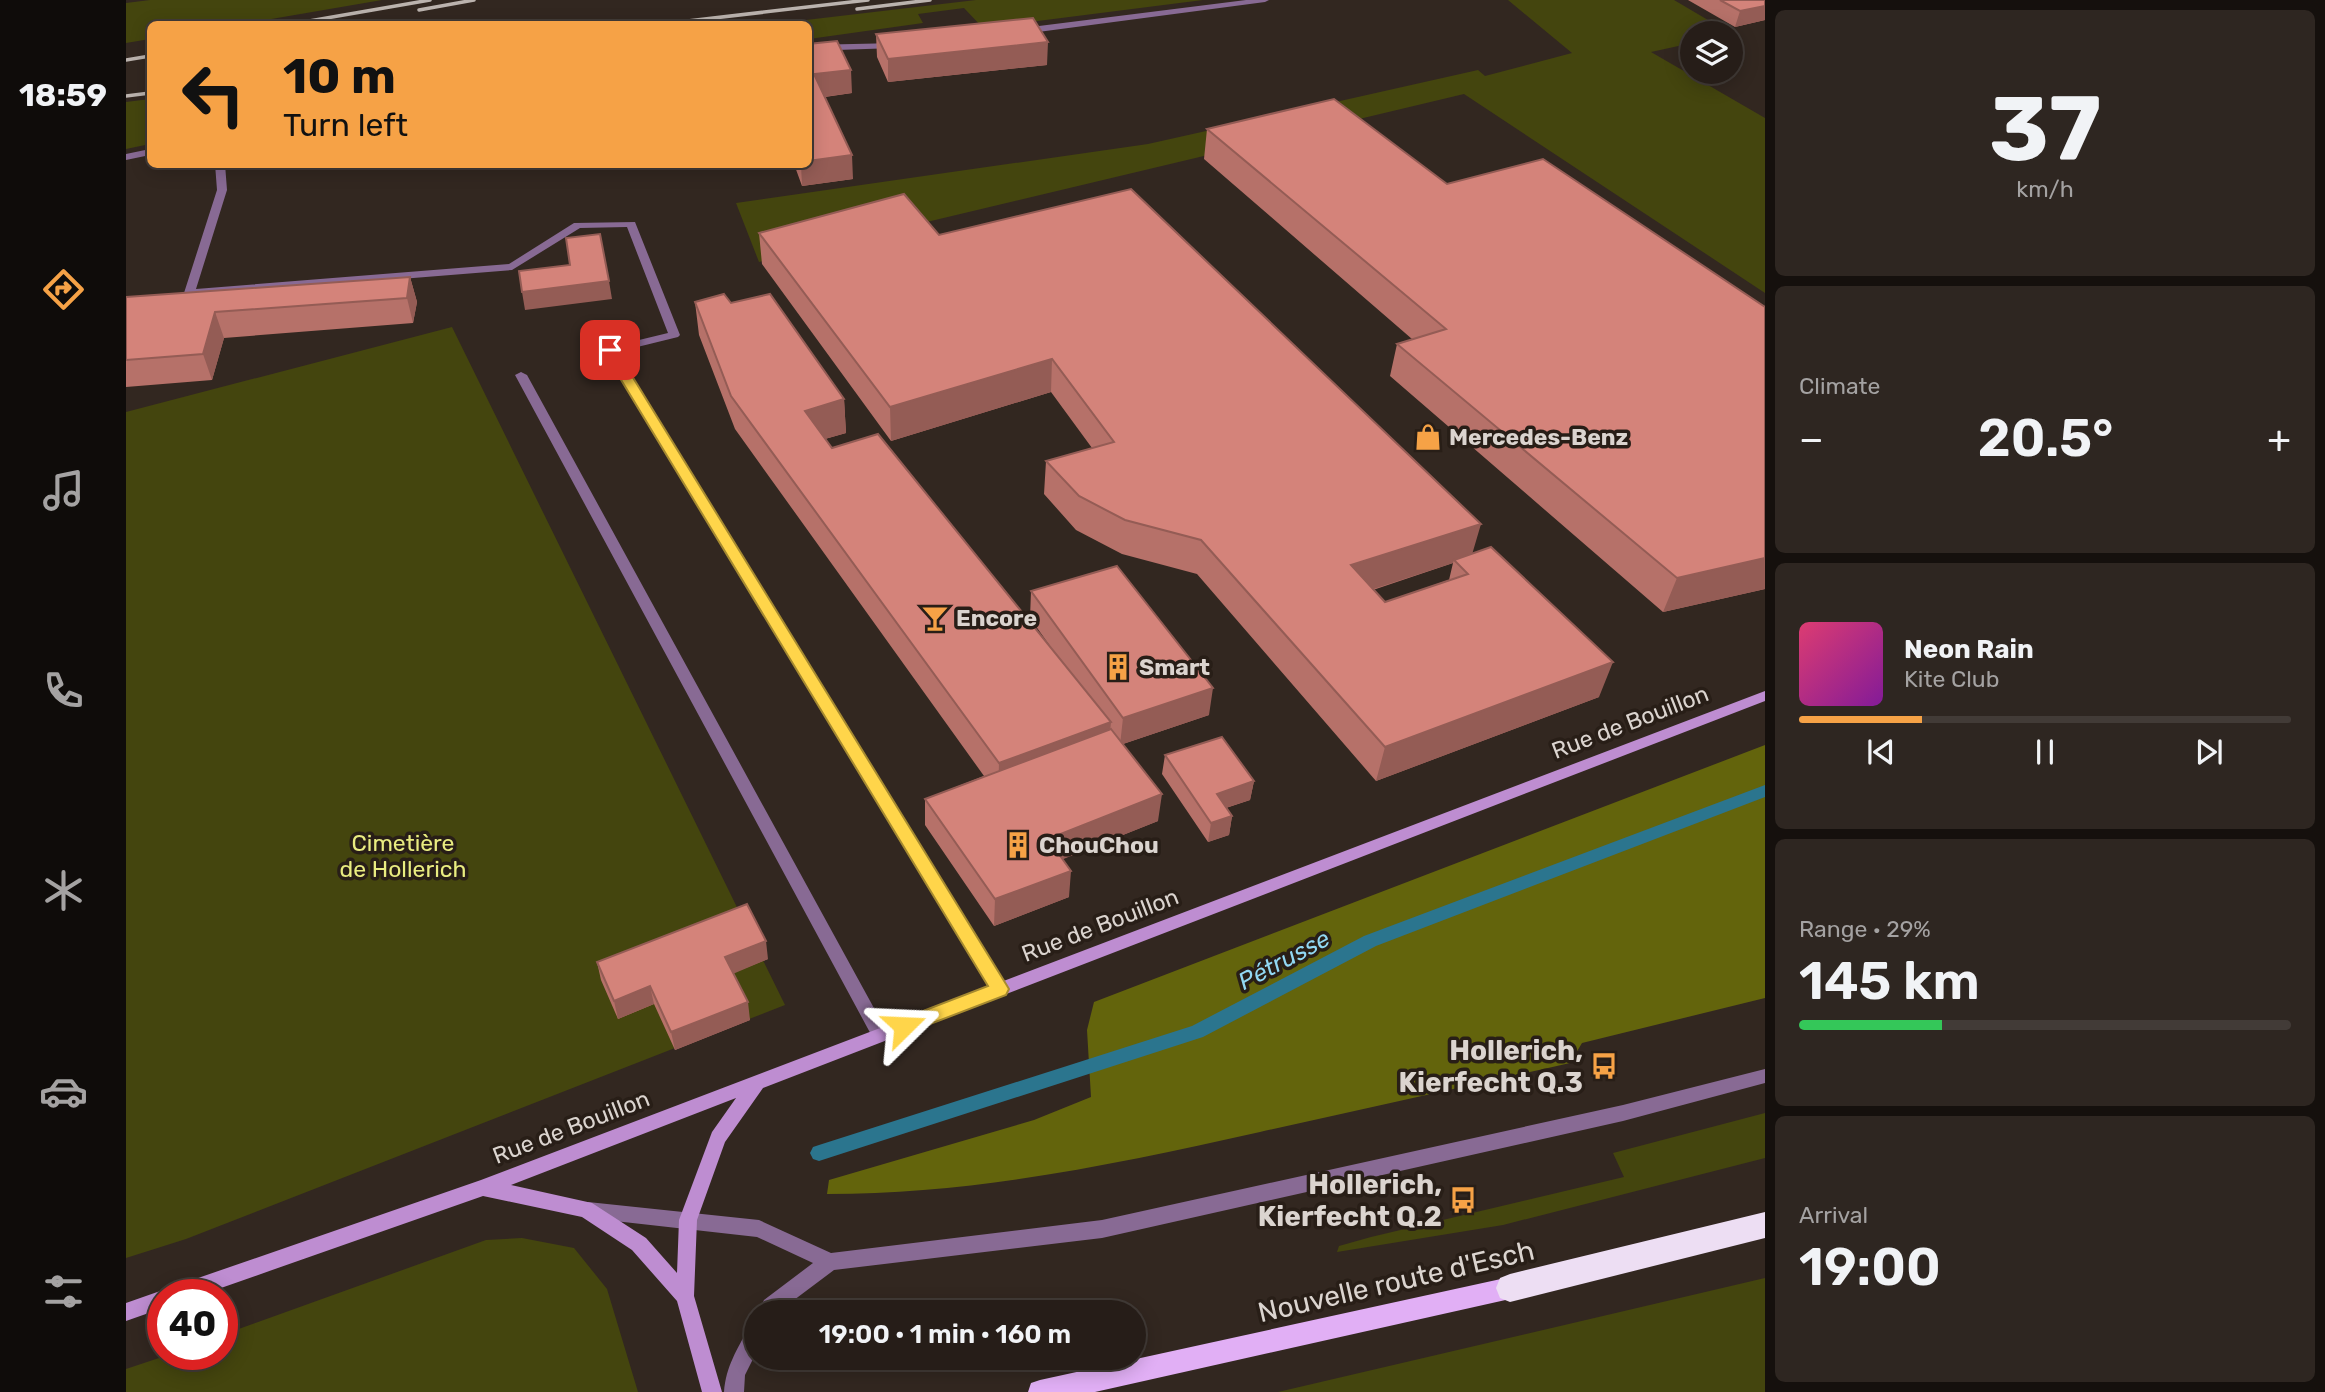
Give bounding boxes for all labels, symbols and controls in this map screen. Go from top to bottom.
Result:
map controls [1680,21,1743,84]
button: layers [1680,21,1743,84]
text: 10 m [283,47,396,105]
icon: left [168,49,259,140]
text: 37 [1989,75,2101,183]
text: 18:59 [19,76,107,114]
text: Turn left [283,106,408,144]
text: km/h [2016,175,2074,203]
icon: directions [39,265,88,314]
pin [580,320,640,380]
icon: arrive [591,331,629,369]
text: Climate [1799,372,1880,400]
text: 20.5° [1978,407,2113,469]
text: − [1799,416,1824,462]
text: + [2267,416,2291,462]
shop icon: Mercedes-Benz [1413,422,1443,452]
place label: Mercedes-Benz [1449,423,1628,451]
icon: music [39,466,88,515]
bar icon: Encore [920,603,950,633]
place label: Encore [956,604,1037,632]
text: Neon Rain [1904,634,2034,665]
building icon: Smart [1103,652,1133,682]
place label: Smart [1139,653,1210,681]
text: Kite Club [1904,665,1999,693]
icon: phone [39,666,88,715]
street label: Rue de Bouillon [1548,679,1712,765]
icon: previous [1862,733,1900,771]
icon: pause [2026,733,2064,771]
icon: next [2190,733,2228,771]
park label: Cimetière de Hollerich [340,829,466,883]
building icon: ChouChou [1003,830,1033,860]
place label: ChouChou [1039,831,1159,859]
icon: climate [39,866,88,915]
street label: Rue de Bouillon [1018,882,1182,968]
text: Range · 29% [1799,915,1931,943]
water label: Pétrusse [1234,924,1334,996]
text: 145 km [1799,950,1980,1012]
position arrow [867,989,941,1063]
place label: Hollerich, Kierfecht Q.3 [1398,1034,1583,1099]
bus stop icon: Hollerich, Kierfecht Q.3 [1589,1051,1619,1081]
icon: car [39,1067,88,1116]
street label: Rue de Bouillon [489,1084,653,1170]
place label: Hollerich, Kierfecht Q.2 [1258,1168,1442,1233]
bus stop icon: Hollerich, Kierfecht Q.2 [1448,1185,1478,1215]
text: Arrival [1799,1201,1868,1229]
street label: Nouvelle route d'Esch [1255,1234,1537,1329]
text: 19:00 [1799,1236,1941,1298]
icon: filters [39,1267,88,1316]
speed limit sign: 40 [147,1279,238,1370]
text: 19:00 · 1 min · 160 m [819,1319,1071,1350]

